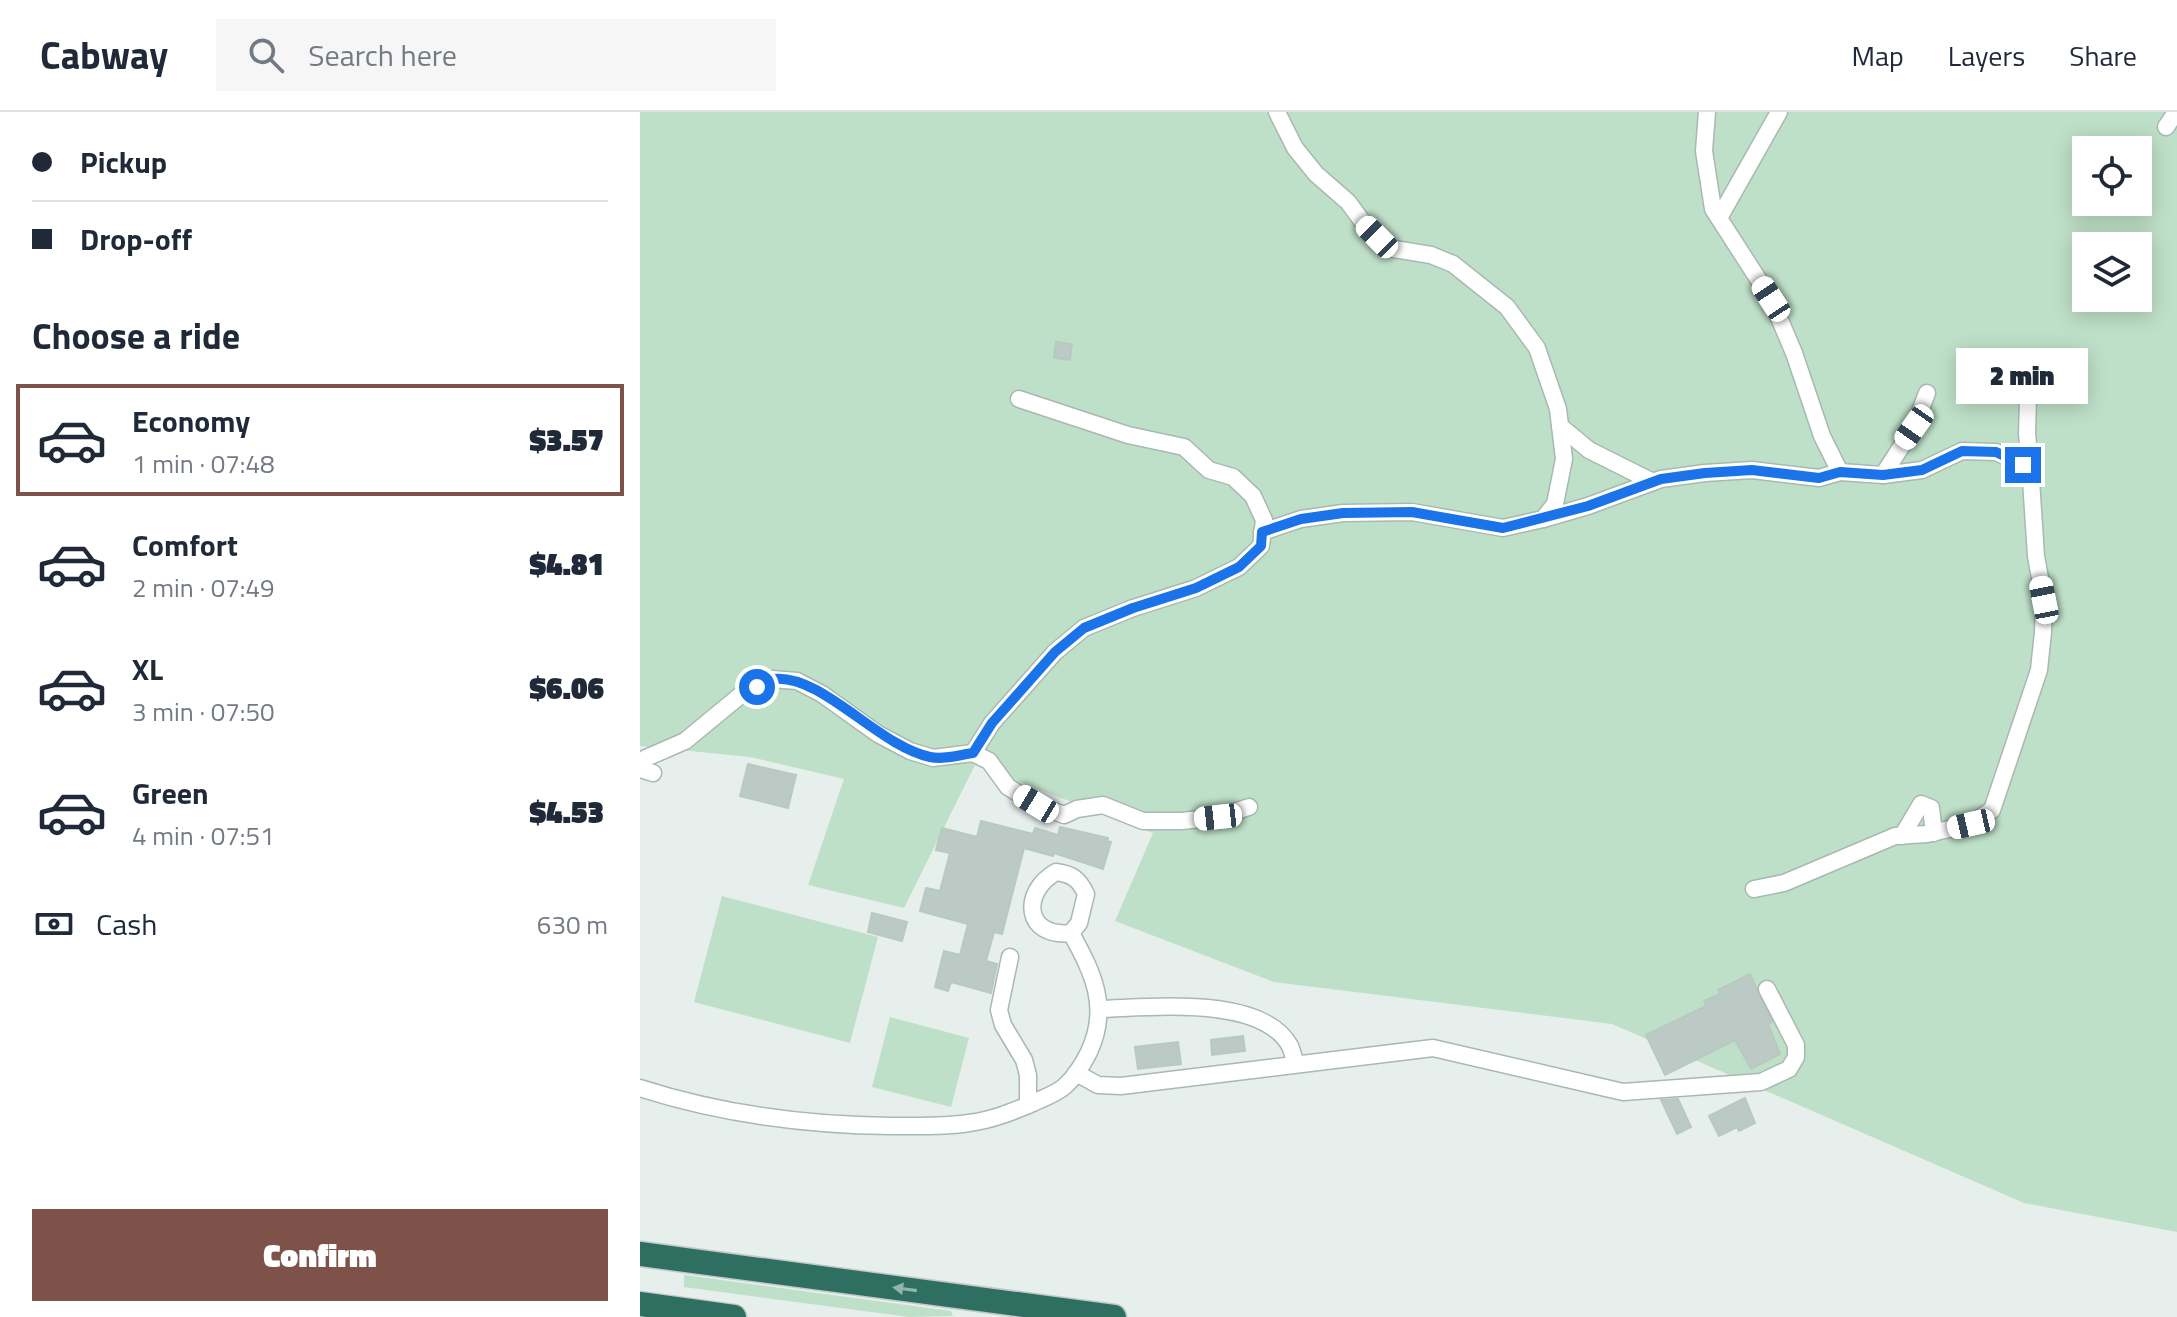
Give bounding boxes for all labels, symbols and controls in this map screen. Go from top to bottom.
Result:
search box [216,19,776,91]
text: Cabway [40,26,168,84]
text: Search here [308,32,457,78]
icon: search [244,33,288,77]
text: Map [1851,34,1904,77]
text: Layers [1948,34,2025,77]
text: Share [2069,34,2137,77]
map controls [2072,136,2152,312]
button: locate [2072,136,2152,216]
text: Pickup [80,139,167,185]
car [1352,212,1402,262]
text: Drop-off [80,216,192,262]
button: layers [2072,232,2152,312]
car [1748,272,1794,326]
text: Choose a ride [32,308,240,363]
callout: 2 min [1957,349,2089,405]
text: 2 min [1990,356,2054,395]
text: Economy [132,398,250,444]
car [1890,400,1938,454]
icon: car [36,404,108,476]
text: $3.57 [530,417,604,463]
text: 1 min · 07:48 [132,444,275,483]
route end [2005,447,2041,483]
text: Comfort [132,522,238,568]
icon: car [36,528,108,600]
text: $4.81 [530,541,604,587]
text: 2 min · 07:49 [132,568,275,607]
car [2028,574,2060,626]
text: XL [132,646,163,692]
icon: car [36,652,108,724]
text: $6.06 [530,665,604,711]
route start [739,669,775,705]
text: 3 min · 07:50 [132,692,275,731]
text: Green [132,770,209,816]
icon: car [36,776,108,848]
car [1009,781,1063,827]
text: $4.53 [530,789,604,835]
car [1193,803,1243,831]
car [1945,807,1997,841]
text: 4 min · 07:51 [132,816,275,855]
text: Cash [96,901,157,947]
icon: cash [32,902,76,946]
text: 630 m [537,905,608,944]
button: Confirm [32,1209,608,1301]
one-way arrow [892,1282,917,1295]

